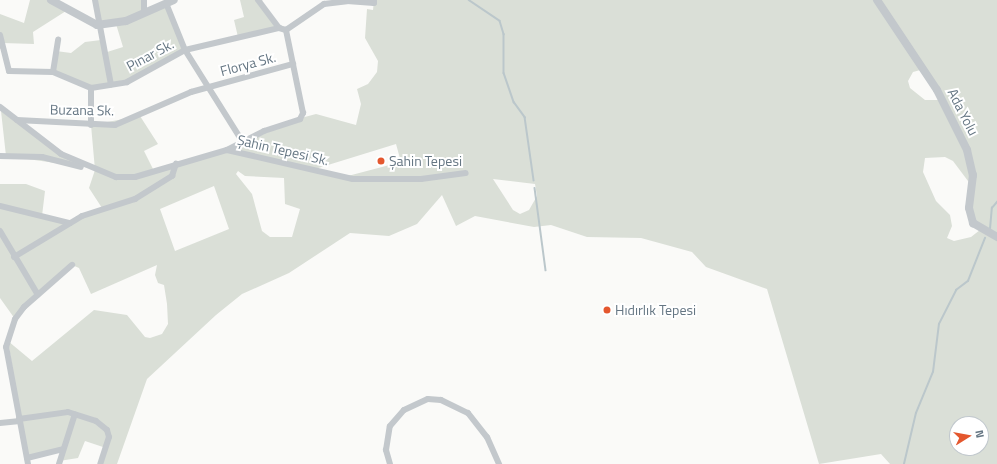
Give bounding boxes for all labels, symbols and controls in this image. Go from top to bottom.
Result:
street label: Pınar Sk. [123,36,177,74]
street label: Florya Sk. [218,49,278,79]
street label: Ada Yolu [944,86,982,138]
street label: Buzana Sk. [50,101,114,119]
street label: Şahin Tepesi Sk. [236,131,330,169]
place label: Şahin Tepesi [389,153,462,169]
marker: Şahin Tepesi [376,156,386,166]
place label: Hıdırlık Tepesi [615,302,696,318]
marker: Hıdırlık Tepesi [602,305,612,315]
north arrow [949,416,989,456]
text: N [971,429,988,439]

